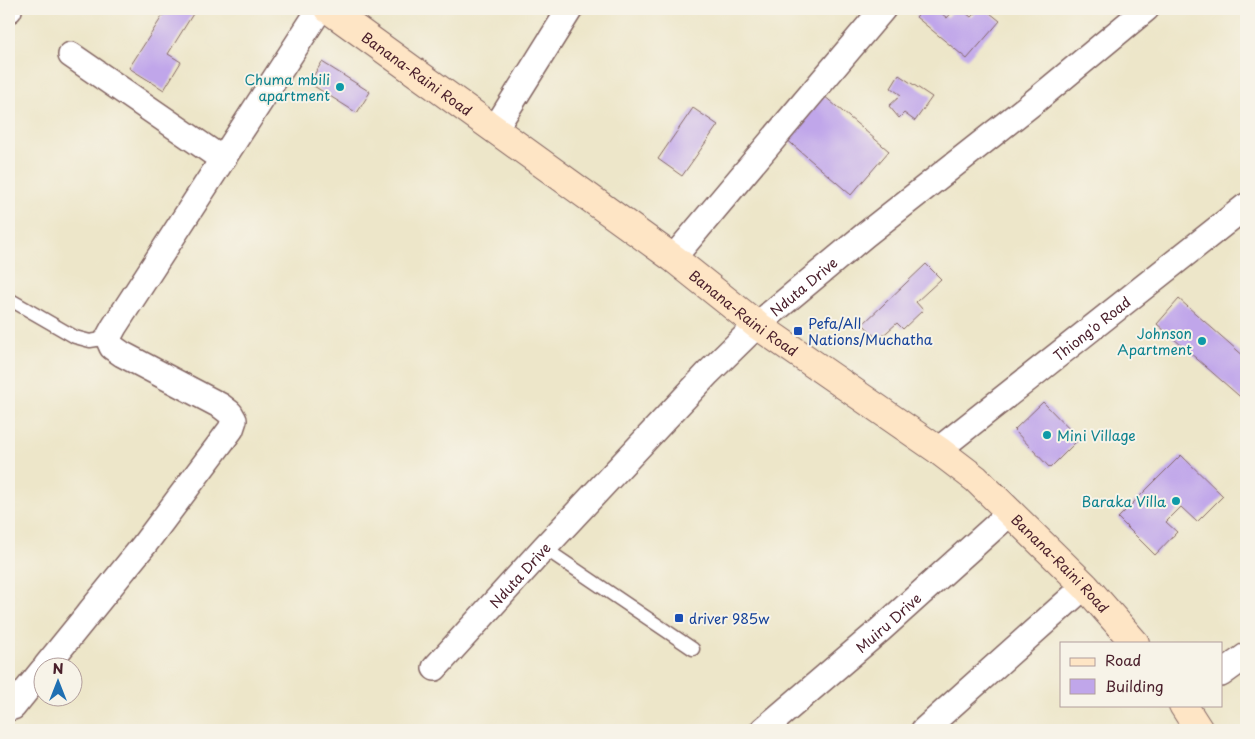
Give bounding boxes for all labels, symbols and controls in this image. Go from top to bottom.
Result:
street label: Banana-Raini Road [358,26,477,120]
place label: Chuma mbili apartment [245,69,330,106]
marker: Chuma mbili apartment [334,81,346,93]
street label: Nduta Drive [765,252,842,321]
street label: Banana-Raini Road [685,265,802,361]
street label: Thiong'o Road [1049,291,1135,366]
place label: Pefa/All Nations/Muchatha [808,313,933,350]
place label: Johnson Apartment [1117,323,1192,360]
marker: Pefa/All Nations/Muchatha [792,325,804,337]
marker: Johnson Apartment [1196,335,1208,347]
place label: Mini Village [1057,425,1136,446]
marker: Mini Village [1041,429,1053,441]
place label: Baraka Villa [1082,491,1167,512]
marker: Baraka Villa [1170,495,1182,507]
street label: Banana-Raini Road [1007,509,1114,617]
street label: Nduta Drive [484,537,555,612]
street label: Muiru Drive [851,588,926,657]
place label: driver 985w [689,608,770,629]
marker: driver 985w [673,612,685,624]
legend [1060,642,1222,706]
text: Road [1105,648,1141,671]
north arrow [32,656,82,706]
text: N [52,658,64,679]
text: Building [1105,674,1164,697]

